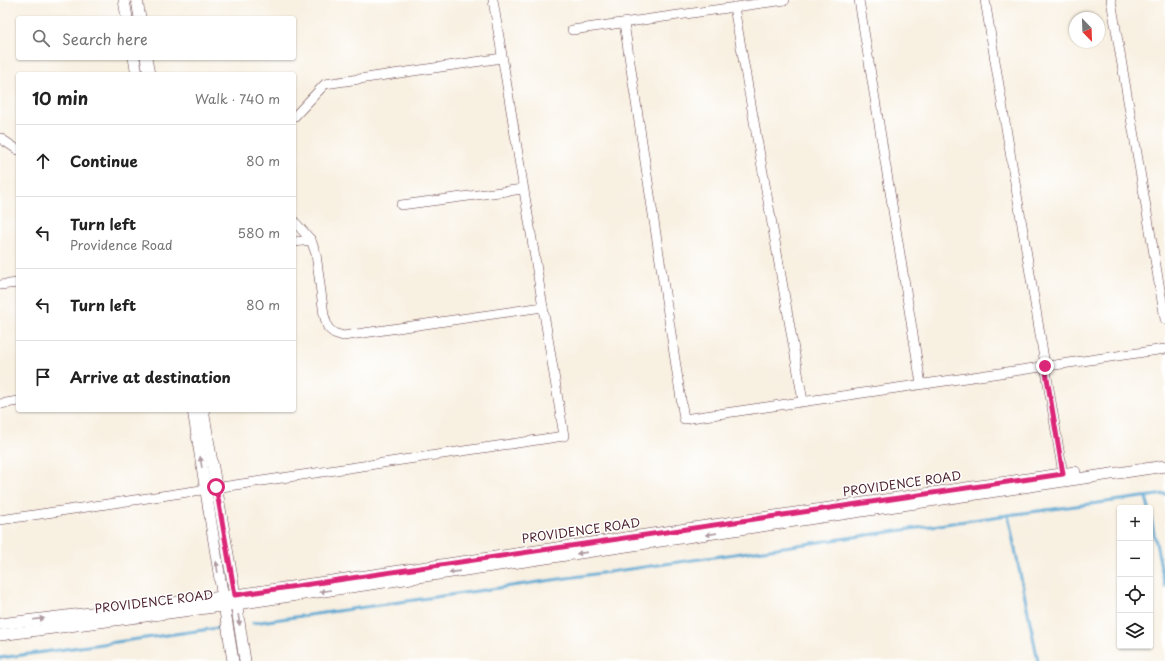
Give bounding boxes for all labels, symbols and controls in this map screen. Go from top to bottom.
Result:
north arrow [1069,12,1105,48]
search box [16,16,296,60]
icon: search [30,27,52,49]
text: Search here [62,27,148,50]
text: 10 min [32,85,88,111]
text: Walk · 740 m [195,89,280,108]
text: Continue [70,149,138,172]
icon: ahead [32,150,54,172]
text: 80 m [246,151,280,170]
text: Turn left [70,212,136,235]
icon: left [32,222,54,244]
text: 580 m [238,223,280,242]
text: Providence Road [70,235,173,254]
text: Turn left [70,293,136,316]
icon: left [32,294,54,316]
text: 80 m [246,295,280,314]
route end [1036,357,1054,375]
text: Arrive at destination [70,365,231,388]
icon: arrive [32,366,54,388]
one-way arrow [198,456,204,468]
street label: PROVIDENCE ROAD [841,466,962,500]
route start [207,478,225,496]
map controls [1117,505,1153,649]
button: + [1117,505,1153,541]
street label: PROVIDENCE ROAD [520,513,641,547]
one-way arrow [705,531,717,537]
button: − [1117,541,1153,577]
one-way arrow [576,550,588,556]
one-way arrow [214,561,220,573]
one-way arrow [448,569,460,575]
button: locate [1117,577,1153,613]
street label: PROVIDENCE ROAD [94,585,214,617]
one-way arrow [319,588,331,594]
button: layers [1117,613,1153,649]
one-way arrow [236,614,242,626]
one-way arrow [33,616,45,622]

